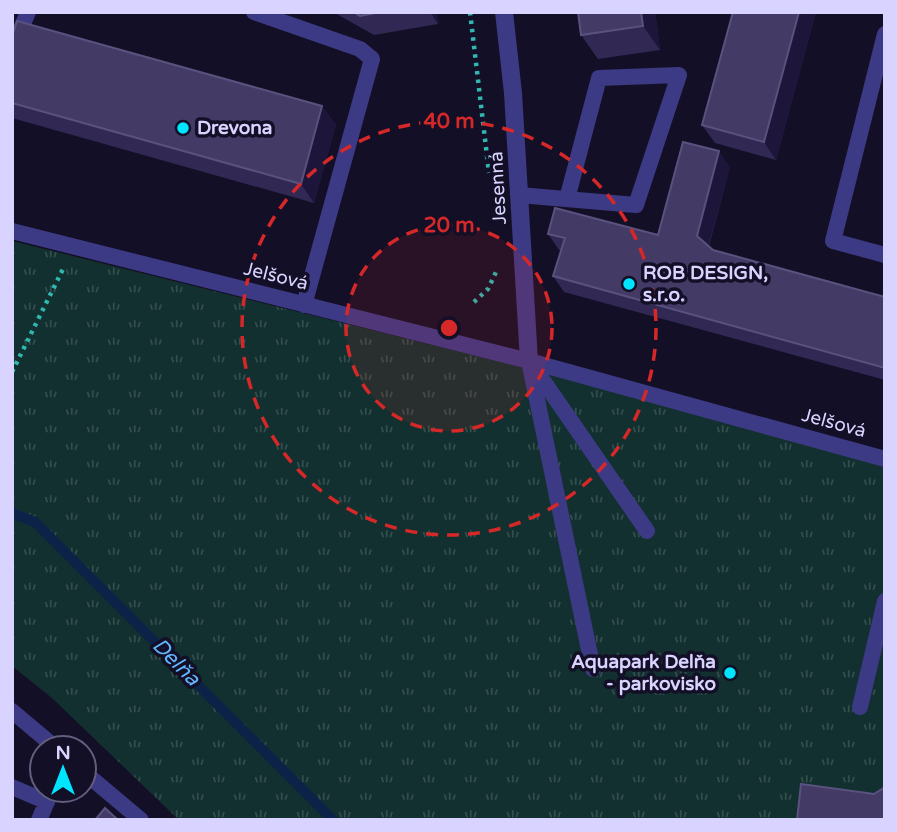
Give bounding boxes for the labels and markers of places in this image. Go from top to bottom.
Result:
place label: Drevona [197,117,273,139]
marker: Drevona [175,120,191,136]
place label: ROB DESIGN, s.r.o. [643,262,768,306]
marker: ROB DESIGN, s.r.o. [621,276,637,292]
centre of rings [437,316,461,340]
place label: Aquapark Delňa - parkovisko [571,651,716,696]
marker: Aquapark Delňa - parkovisko [722,665,738,681]

